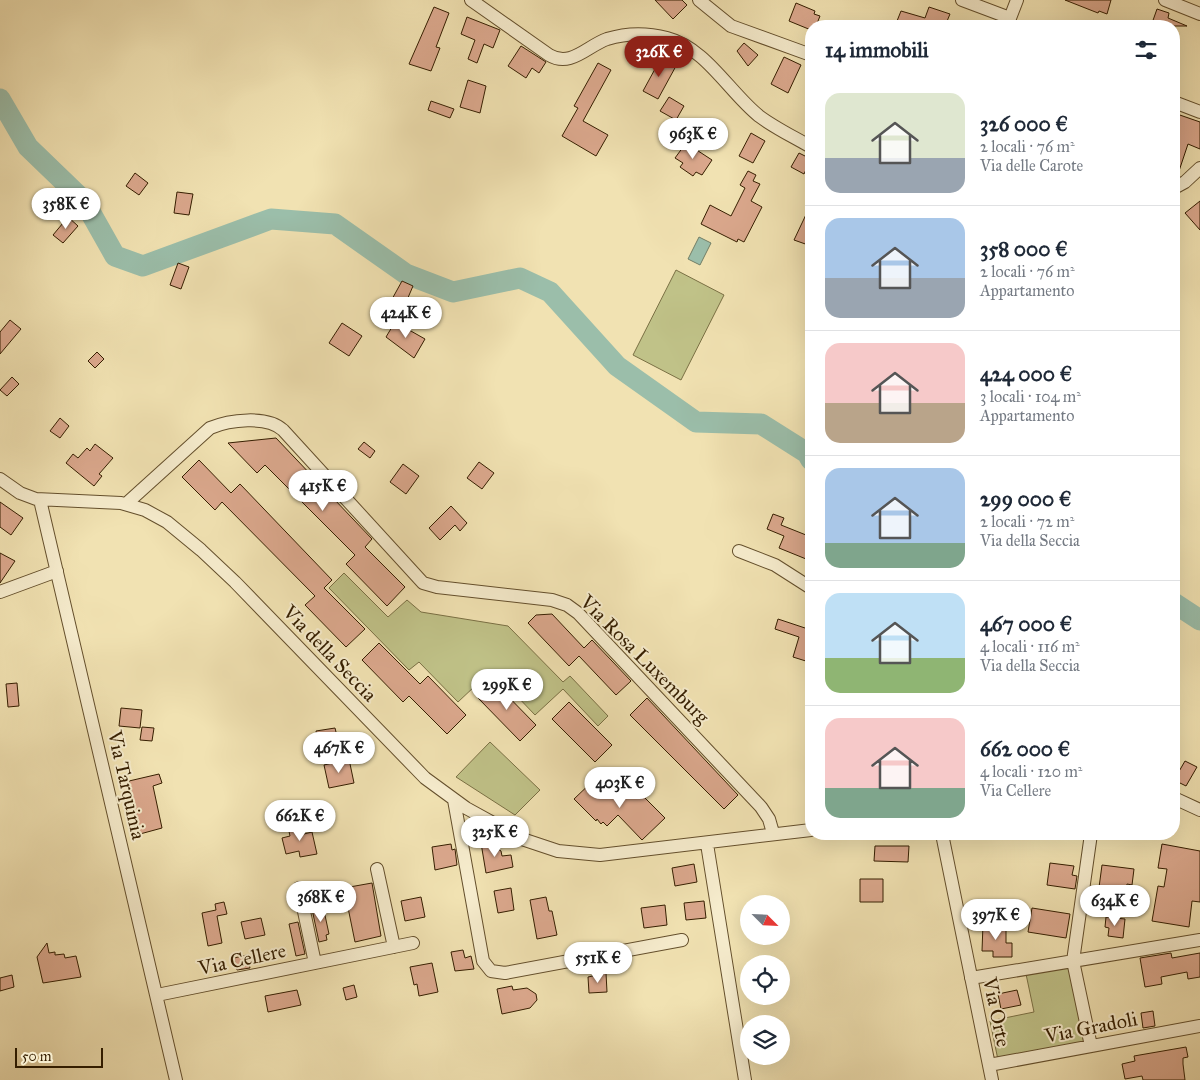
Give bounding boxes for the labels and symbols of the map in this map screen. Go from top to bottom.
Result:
pin: 326K € [618,36,700,78]
pin: 963K € [652,118,734,160]
pin: 358K € [25,188,107,230]
pin: 424K € [365,296,447,339]
pin: 415K € [282,470,364,512]
street label: Via Rosa Luxemburg [574,589,715,730]
street label: Via della Seccia [277,599,382,707]
pin: 299K € [466,668,548,711]
street label: Via Tarquinia [102,727,151,843]
pin: 467K € [298,732,380,774]
pin: 403K € [579,766,661,809]
pin: 662K € [259,800,341,842]
pin: 325K € [454,816,536,858]
pin: 368K € [280,880,362,923]
pin: 634K € [1074,884,1156,927]
north arrow [740,895,790,945]
pin: 397K € [955,898,1037,941]
street label: Via Cellere [195,938,288,980]
pin: 551K € [557,942,639,984]
street label: Via Orte [978,974,1016,1049]
street label: Via Gradoli [1042,1006,1140,1048]
scale bar [15,1045,102,1068]

